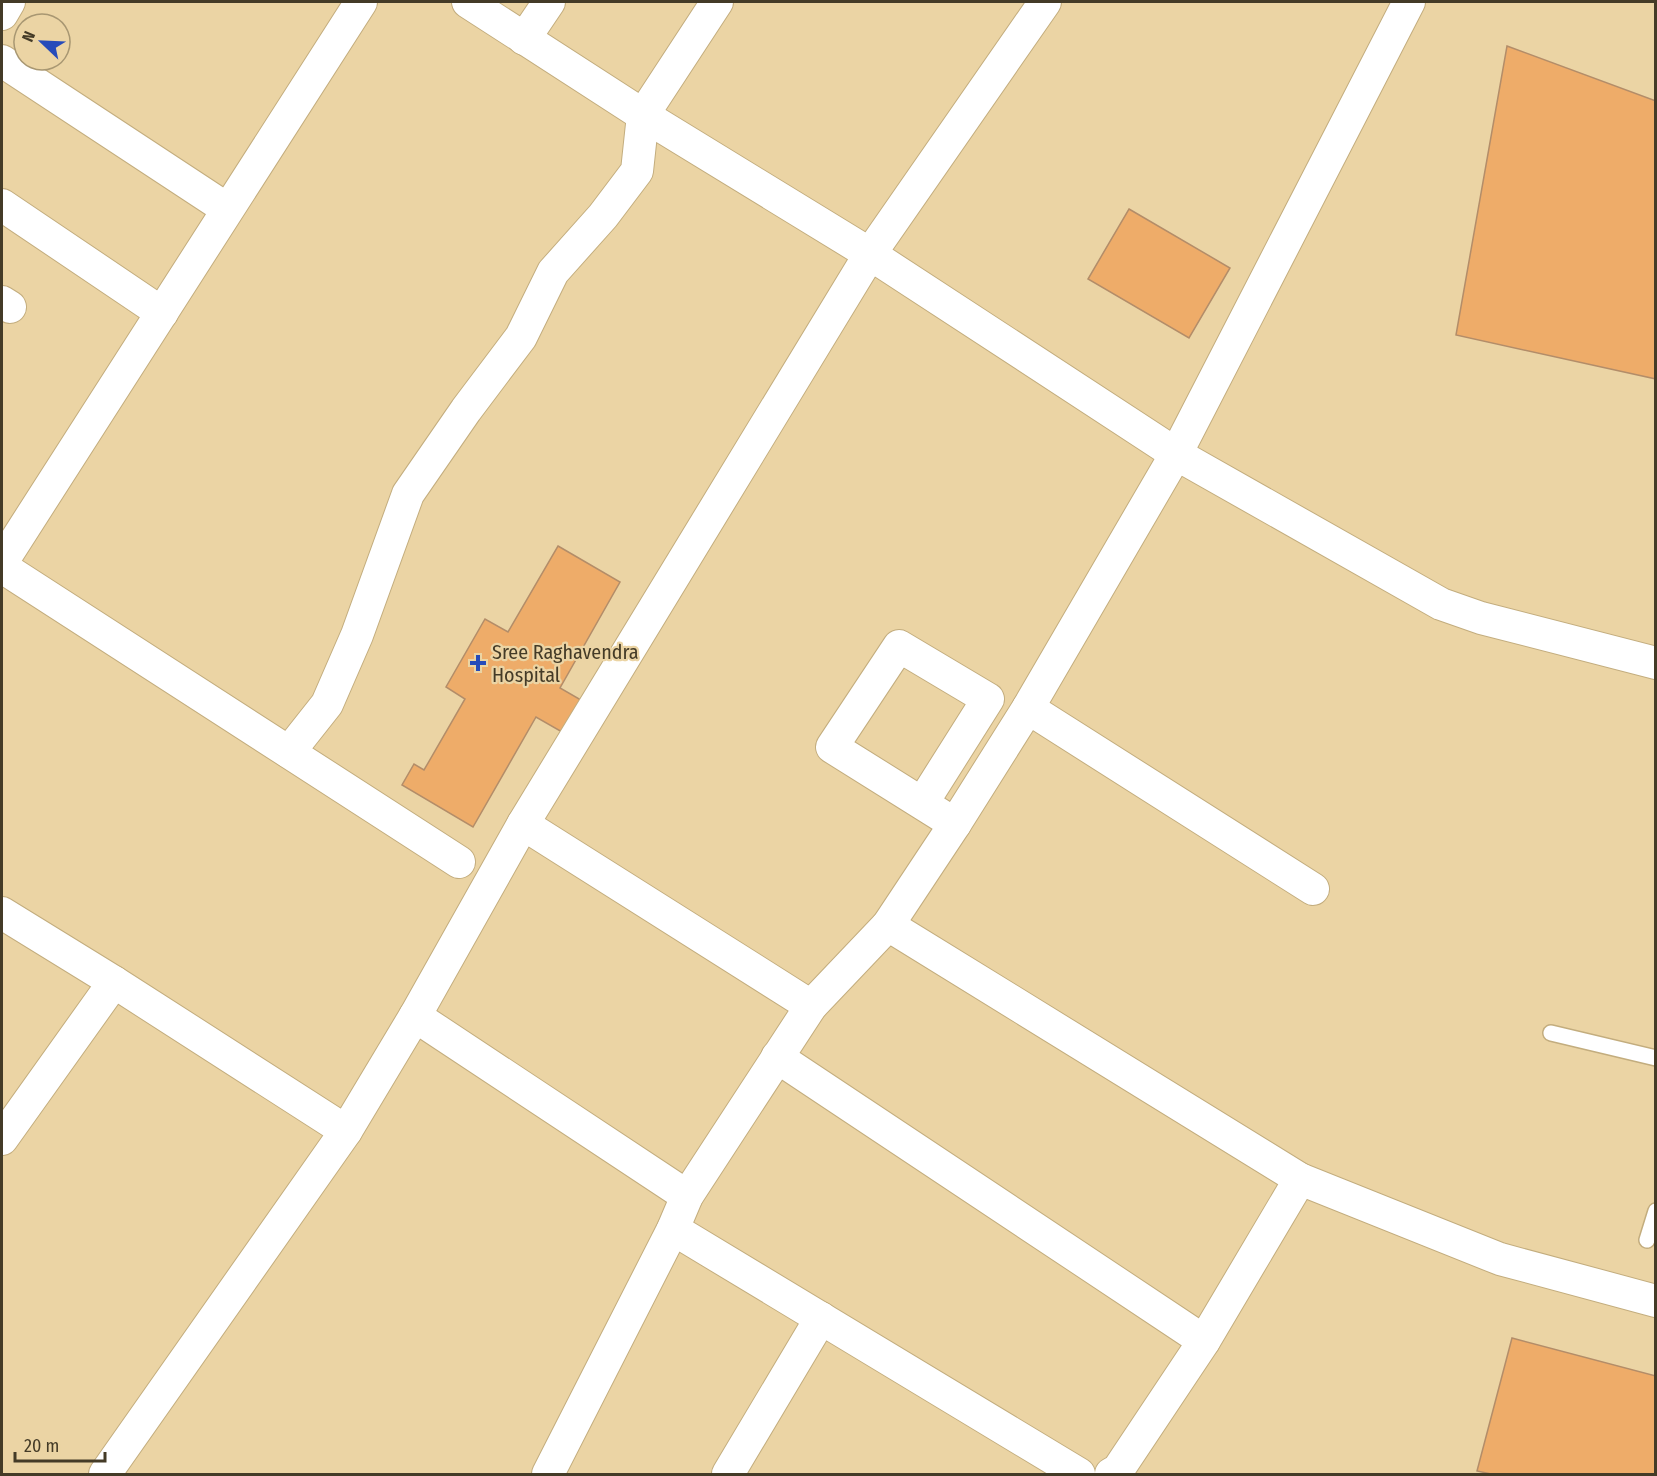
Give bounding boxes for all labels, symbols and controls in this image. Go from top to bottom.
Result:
north arrow [12,12,72,72]
text: N [18,28,39,44]
place label: Sree Raghavendra Hospital [492,640,639,687]
marker: Sree Raghavendra Hospital [469,654,487,672]
scale bar [15,1425,105,1463]
text: 20 m [24,1435,59,1457]

